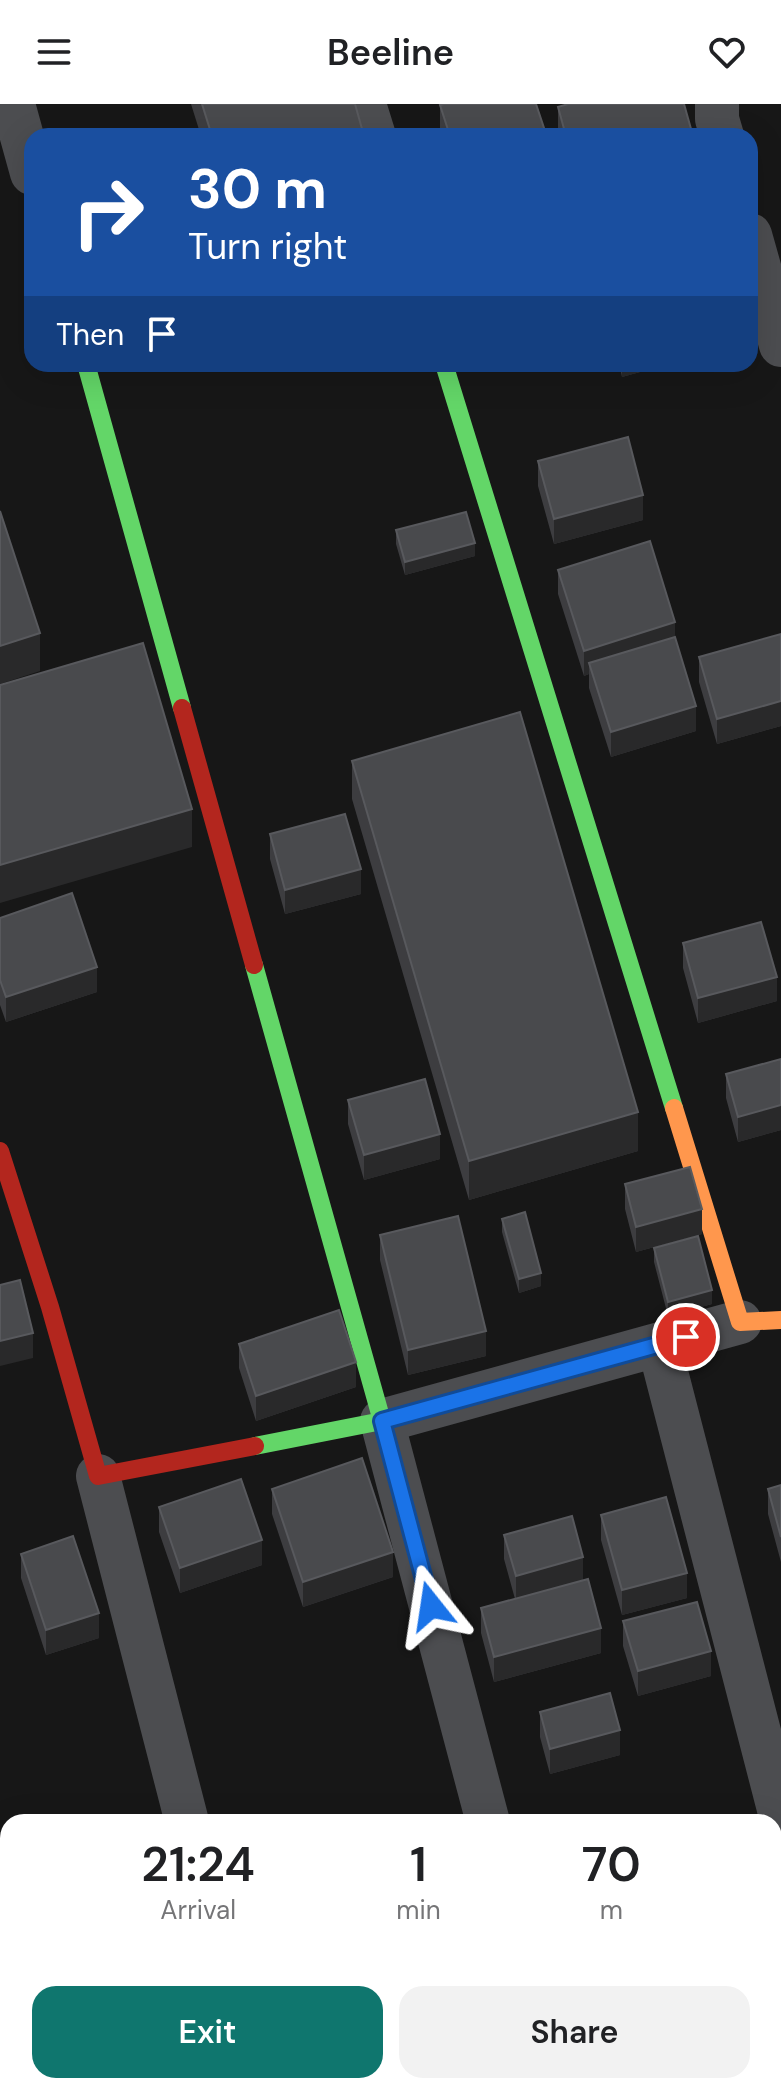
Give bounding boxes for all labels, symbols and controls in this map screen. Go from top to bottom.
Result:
text: Beeline [327,29,454,76]
icon: menu [32,30,76,74]
icon: heart [705,30,749,74]
text: 30 m [188,152,327,225]
icon: right [56,160,160,264]
text: Turn right [188,223,347,270]
icon: arrive [140,312,184,356]
text: Then [56,315,124,354]
pin [652,1303,720,1371]
icon: arrive [664,1315,708,1359]
position arrow [389,1564,473,1648]
text: 21:24 [141,1833,255,1896]
text: 1 [410,1833,427,1896]
text: 70 [582,1833,641,1896]
text: Arrival [160,1893,236,1927]
text: min [396,1893,441,1927]
text: m [600,1893,623,1927]
button: Exit [32,1986,383,2078]
button: Share [399,1986,750,2078]

